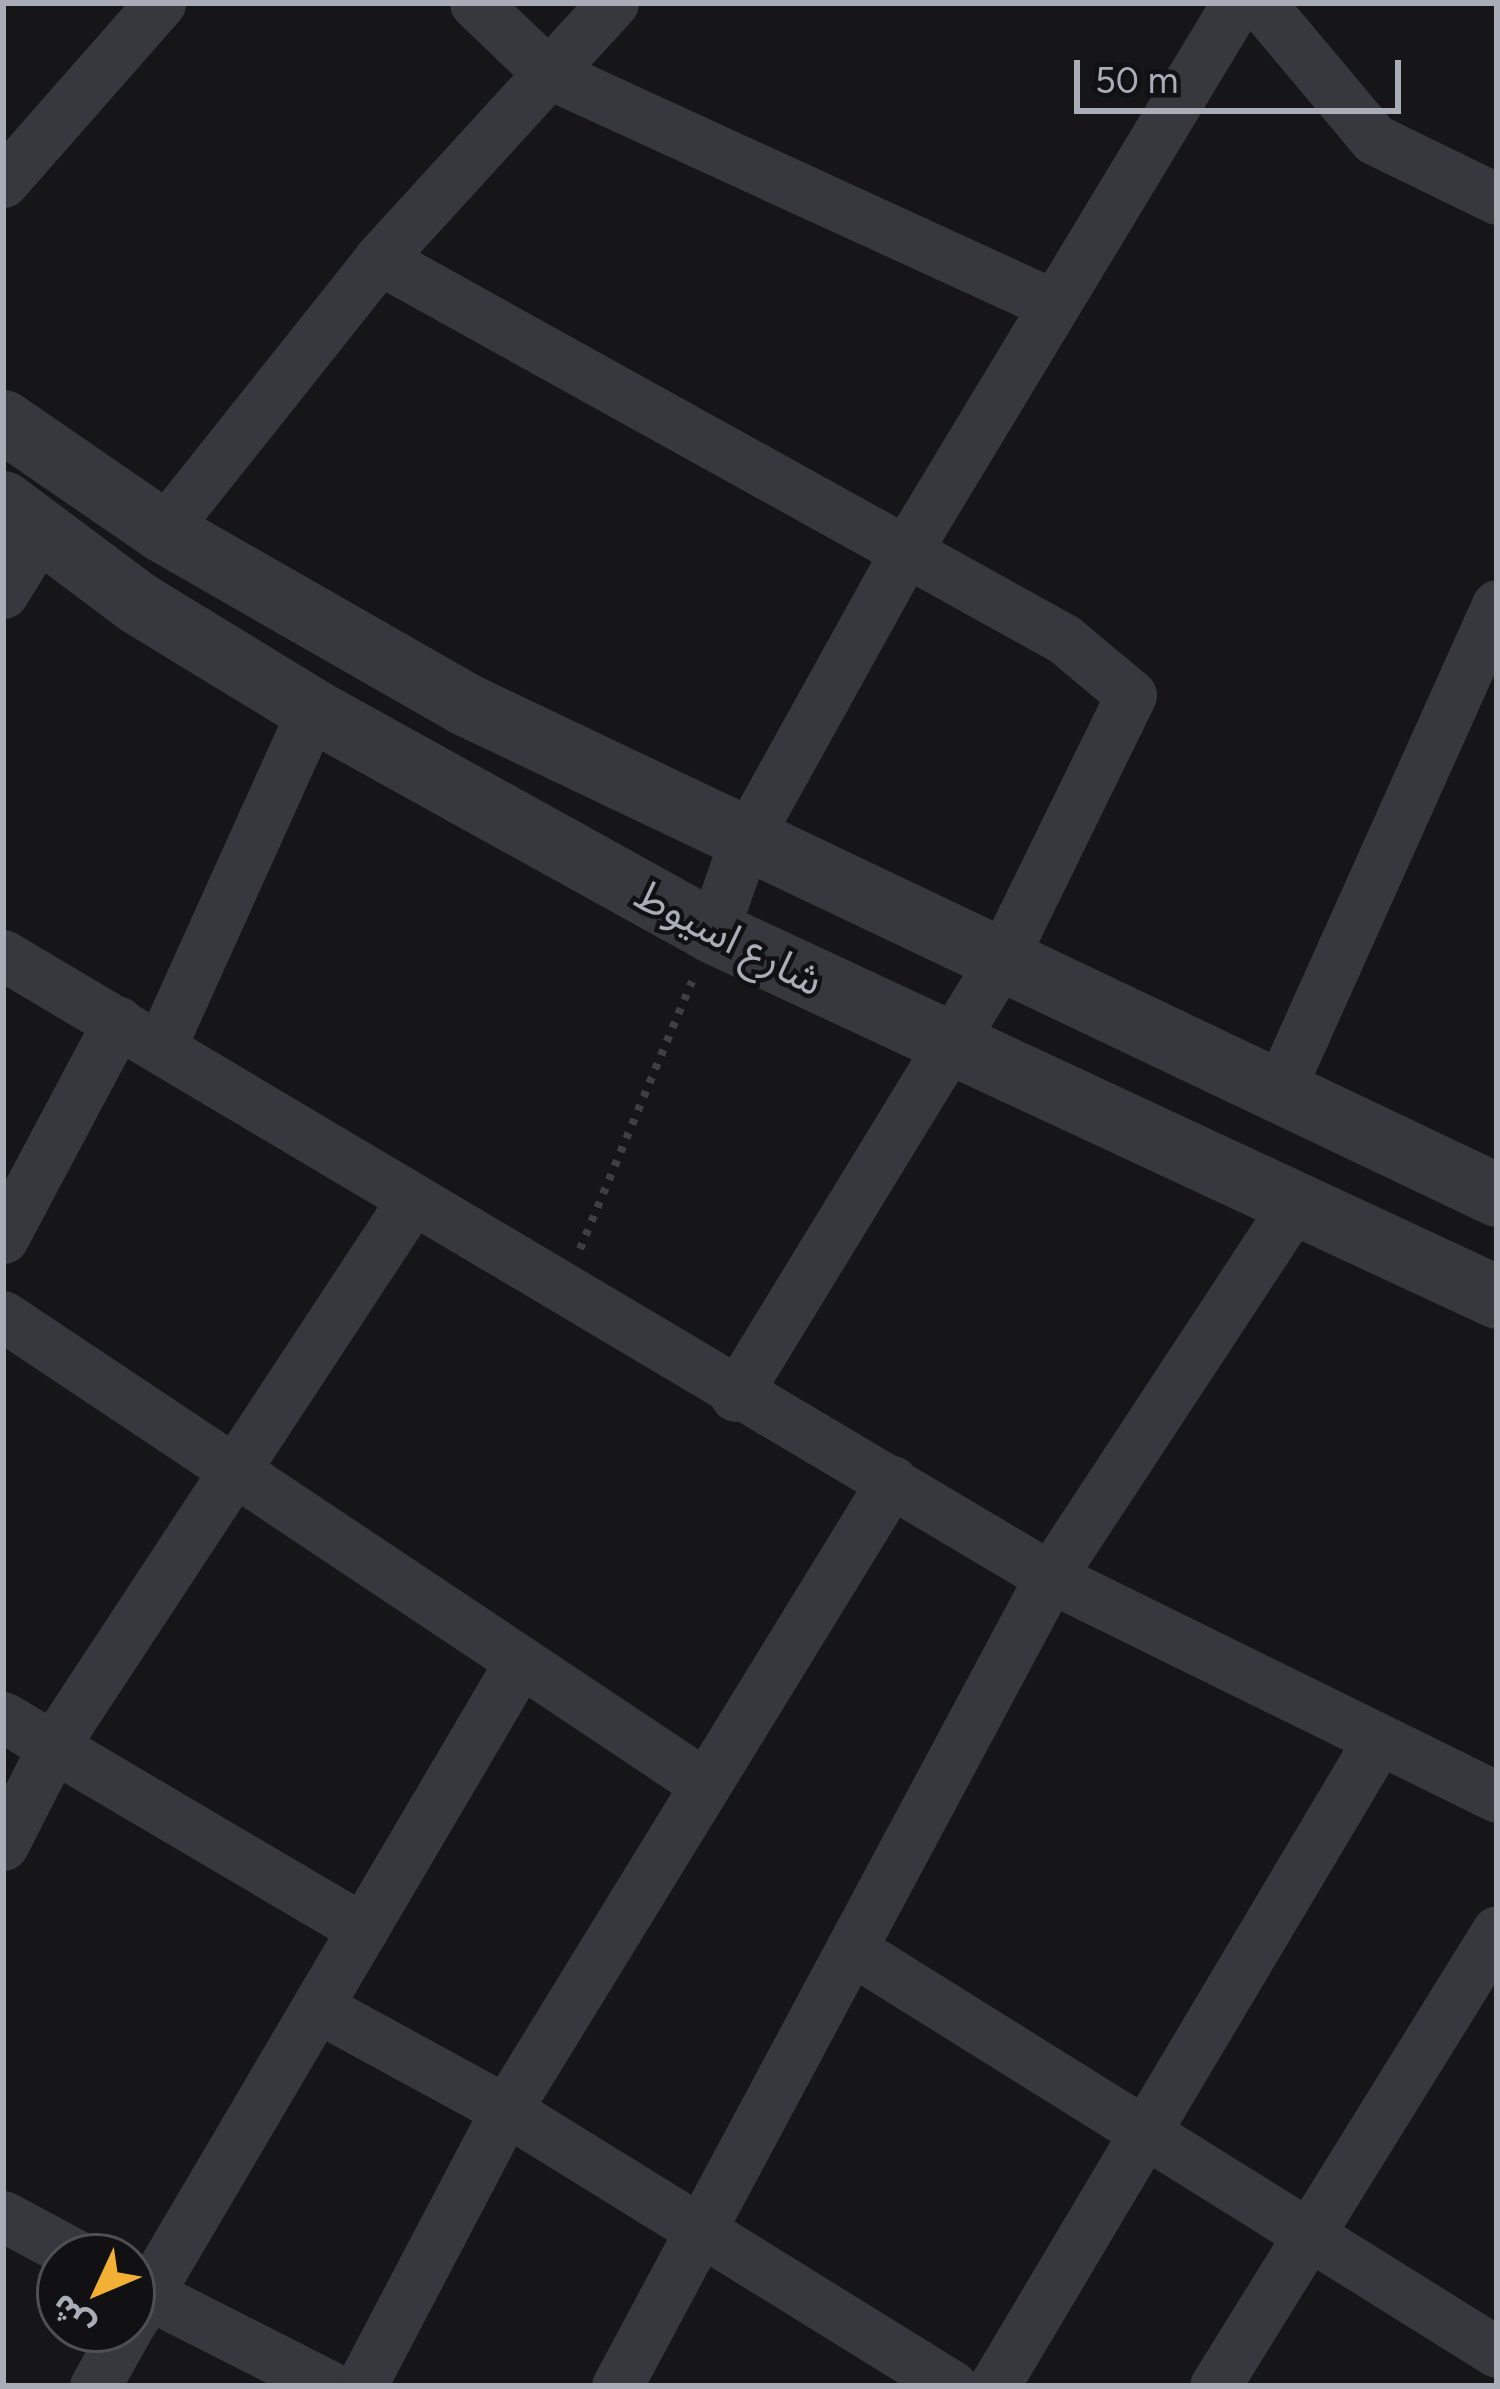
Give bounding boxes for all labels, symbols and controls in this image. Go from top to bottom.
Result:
scale bar [1080,36,1407,110]
text: 50 m [1095,59,1178,102]
street label: شارع اسيوط [627,869,831,1007]
north arrow [36,2233,156,2353]
text: ش [42,2286,102,2346]

